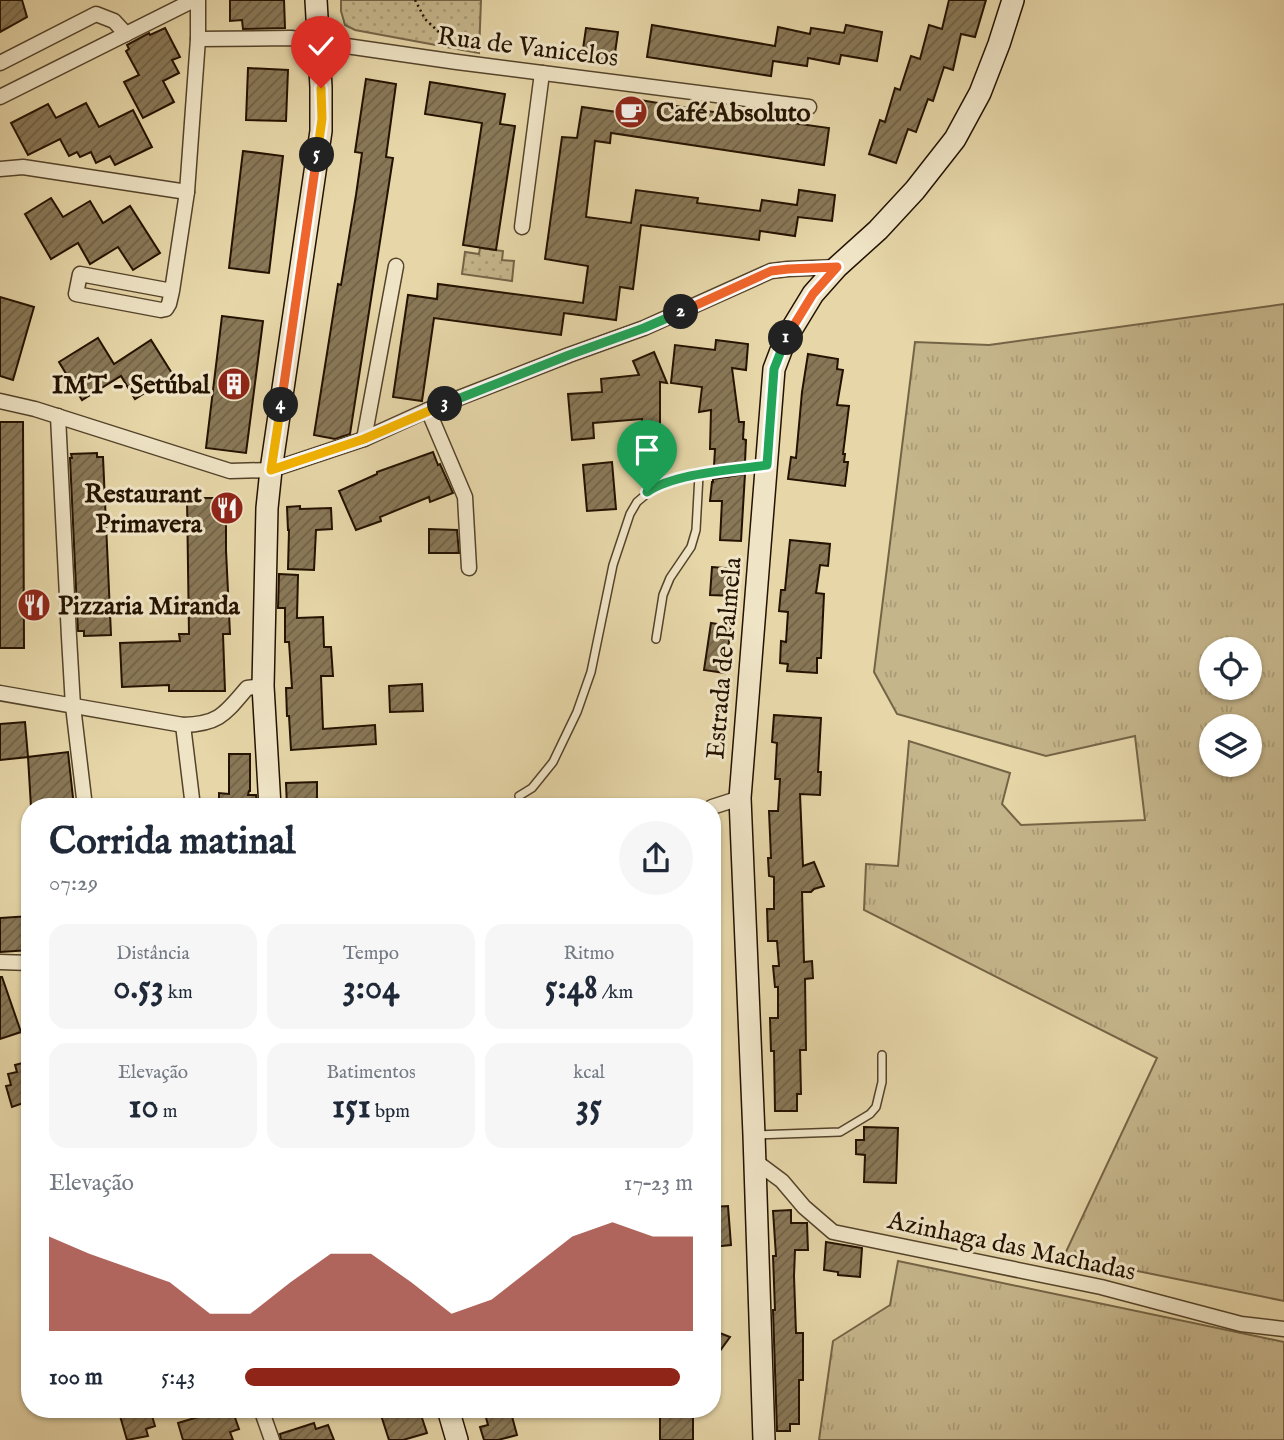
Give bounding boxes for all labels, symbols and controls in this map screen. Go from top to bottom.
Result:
pin [291,16,351,88]
street label: Rua de Vanicelos [435,20,620,75]
icon: check [302,27,340,65]
cafe icon: Café Absoluto [612,93,650,131]
place label: Café Absoluto [656,97,811,130]
pin: 5 [300,138,334,172]
text: 5 [313,142,320,166]
pin: 2 [664,294,698,330]
text: 2 [676,299,685,323]
pin: 1 [768,320,804,356]
text: 1 [782,325,789,349]
building icon: IMT - Setúbal [215,365,253,403]
place label: IMT - Setúbal [52,369,211,402]
pin: 3 [428,386,462,422]
pin: 4 [264,388,298,422]
text: 3 [441,391,448,415]
text: 4 [276,392,285,416]
pin [617,420,677,492]
icon: arrive [628,431,666,469]
place label: Restaurant Primavera [84,478,203,541]
restaurant icon: Restaurant Primavera [208,489,246,527]
street label: Estrada de Palmela [699,555,750,760]
restaurant icon: Pizzaria Miranda [15,586,53,624]
place label: Pizzaria Miranda [58,590,241,623]
map controls [1199,637,1262,777]
button: locate [1199,637,1262,700]
button: layers [1199,714,1262,777]
text: Corrida matinal [49,819,295,867]
button: share [619,821,693,895]
text: 07:29 [49,869,98,898]
text: Distância [116,942,190,966]
text: Tempo [343,942,399,966]
text: Ritmo [564,942,614,966]
text: 0.53 [113,966,164,1011]
text: 3:04 [343,966,399,1011]
text: 5:48 [545,966,598,1011]
text: km [164,981,193,1005]
text: /km [598,981,633,1005]
text: Elevação [118,1061,188,1085]
text: Batimentos [326,1061,416,1085]
text: kcal [573,1061,605,1085]
text: 10 [129,1085,159,1130]
text: 151 [332,1085,371,1130]
text: 35 [576,1085,602,1130]
text: m [159,1100,177,1124]
text: bpm [371,1100,410,1124]
text: Elevação [49,1169,134,1198]
text: 17–23 m [624,1169,693,1198]
street label: Azinhaga das Machadas [884,1204,1139,1289]
text: 100 m [49,1363,103,1392]
text: 5:43 [161,1363,195,1392]

